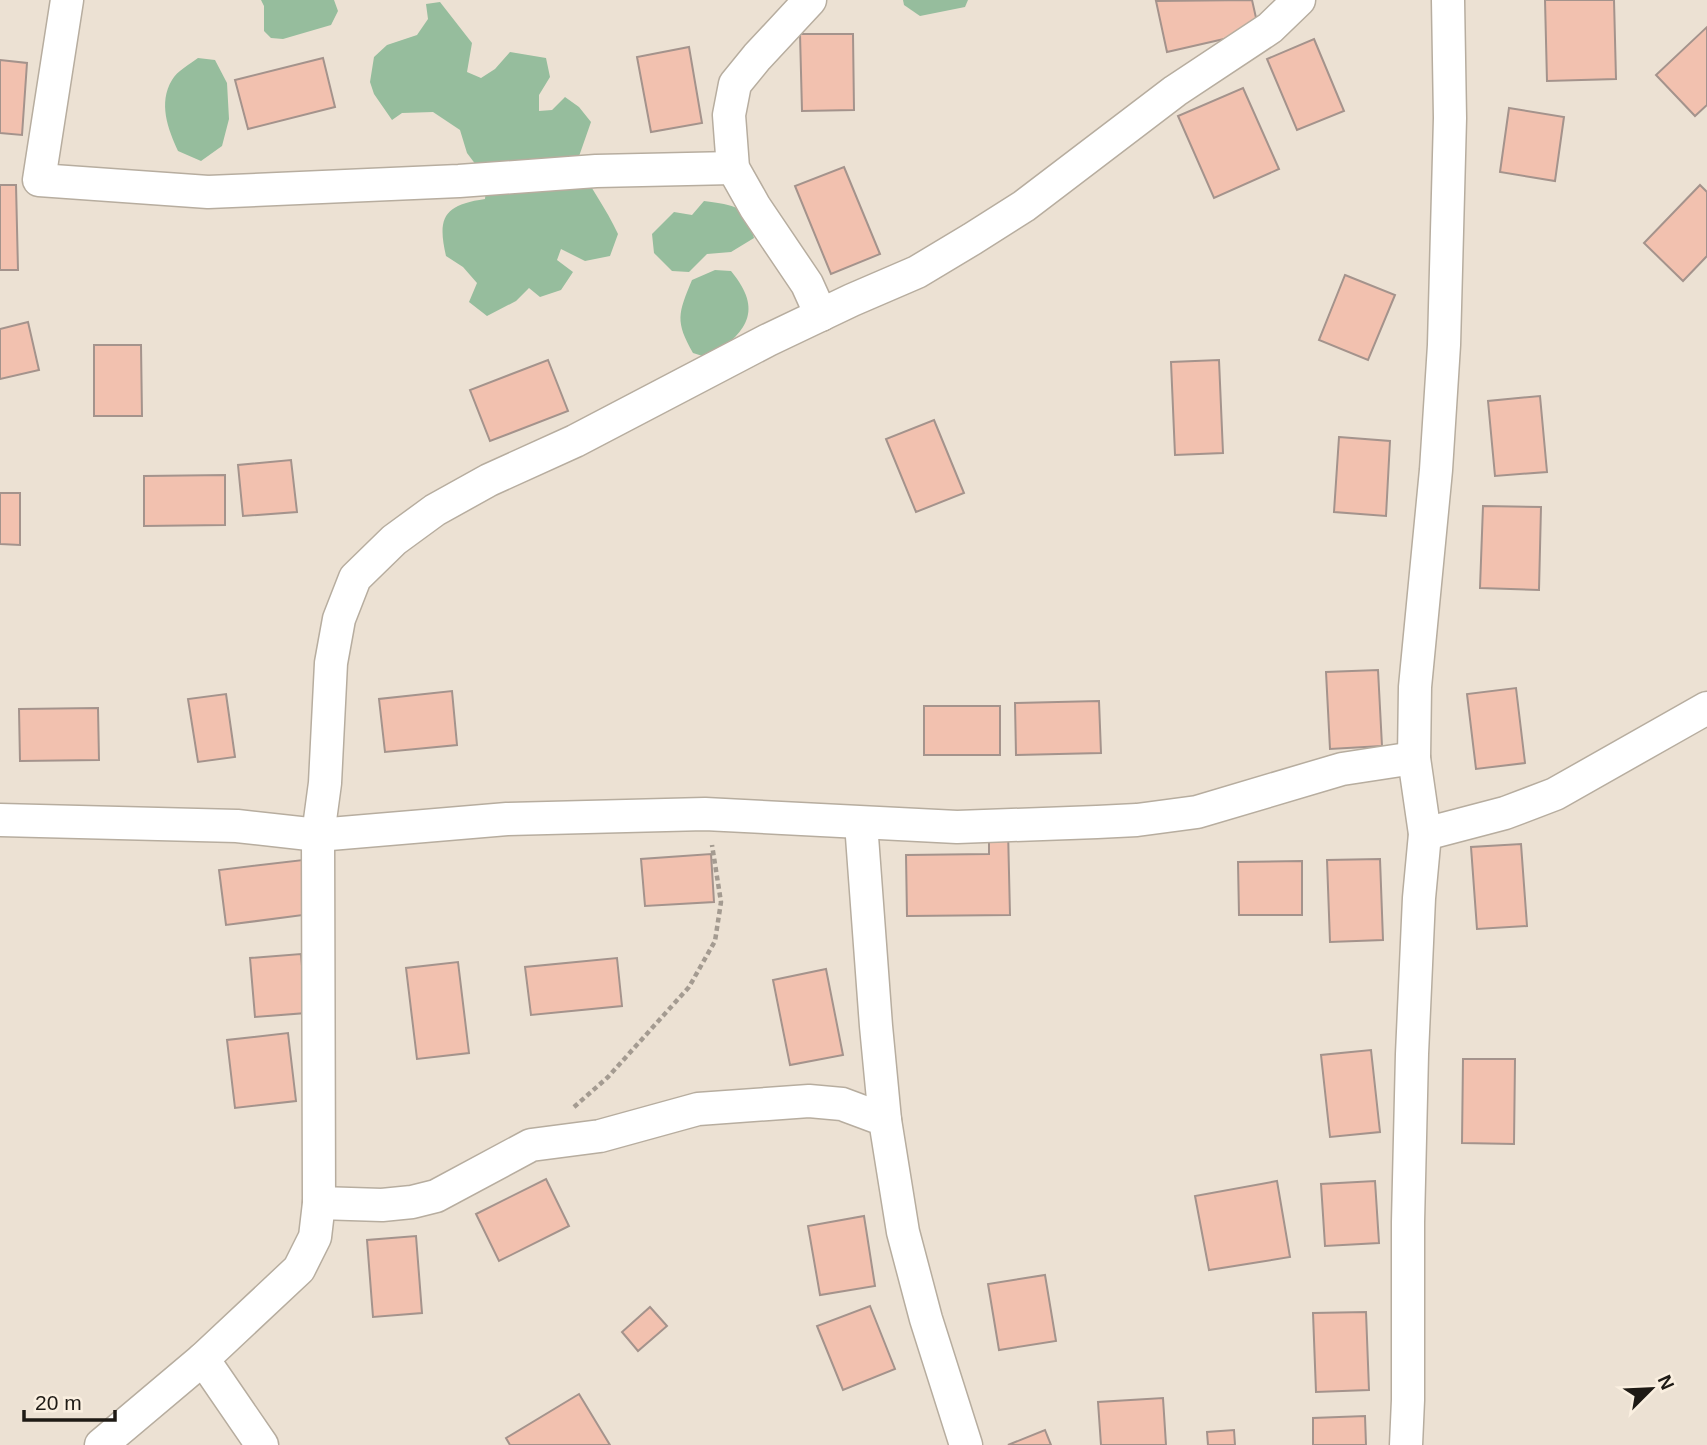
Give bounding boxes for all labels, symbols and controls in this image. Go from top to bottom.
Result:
north arrow [1616,1354,1686,1424]
text: N [1654,1372,1678,1393]
scale bar [24,1378,116,1422]
text: 20 m [35,1391,82,1414]

